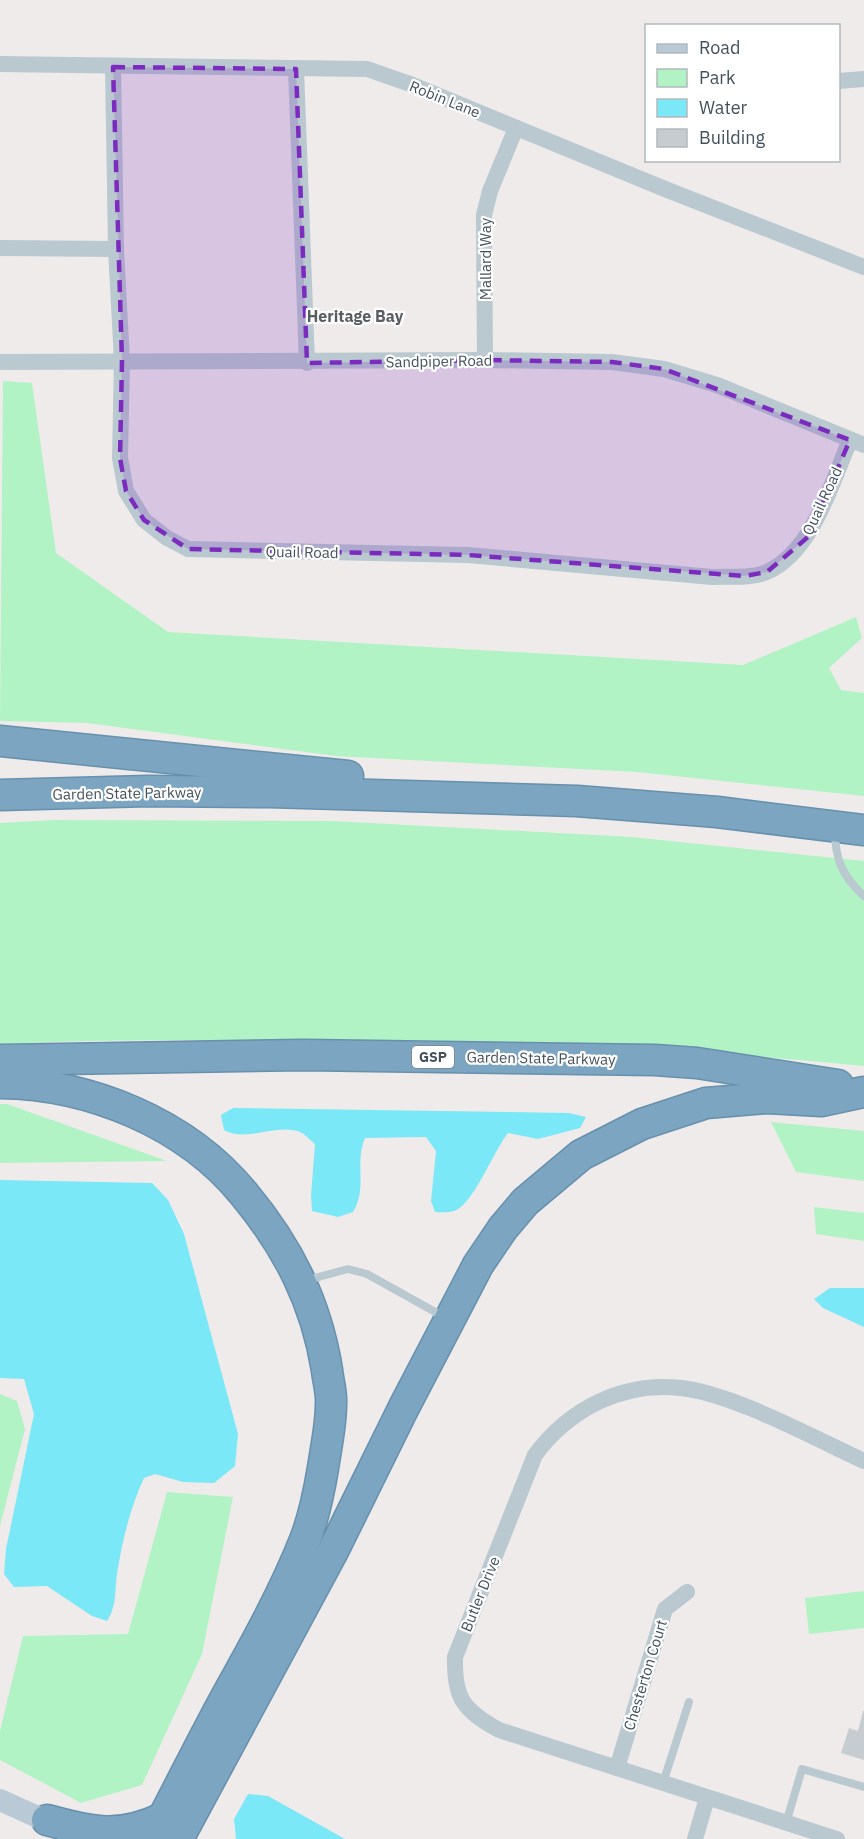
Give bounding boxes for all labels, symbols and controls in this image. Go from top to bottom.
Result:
legend [645,24,840,162]
text: Road [699,36,740,59]
text: Park [699,66,736,89]
street label: Robin Lane [407,76,483,122]
text: Water [699,96,748,119]
text: Building [699,126,766,149]
street label: Mallard Way [476,217,495,300]
district label: Heritage Bay [307,306,404,326]
street label: Sandpiper Road [385,351,493,371]
street label: Quail Road [798,464,846,538]
street label: Quail Road [265,542,339,562]
street label: Garden State Parkway [52,782,202,804]
road number: GSP [412,1046,454,1068]
street label: Garden State Parkway [466,1047,616,1069]
street label: Butler Drive [456,1553,504,1635]
street label: Chesterton Court [619,1617,671,1733]

